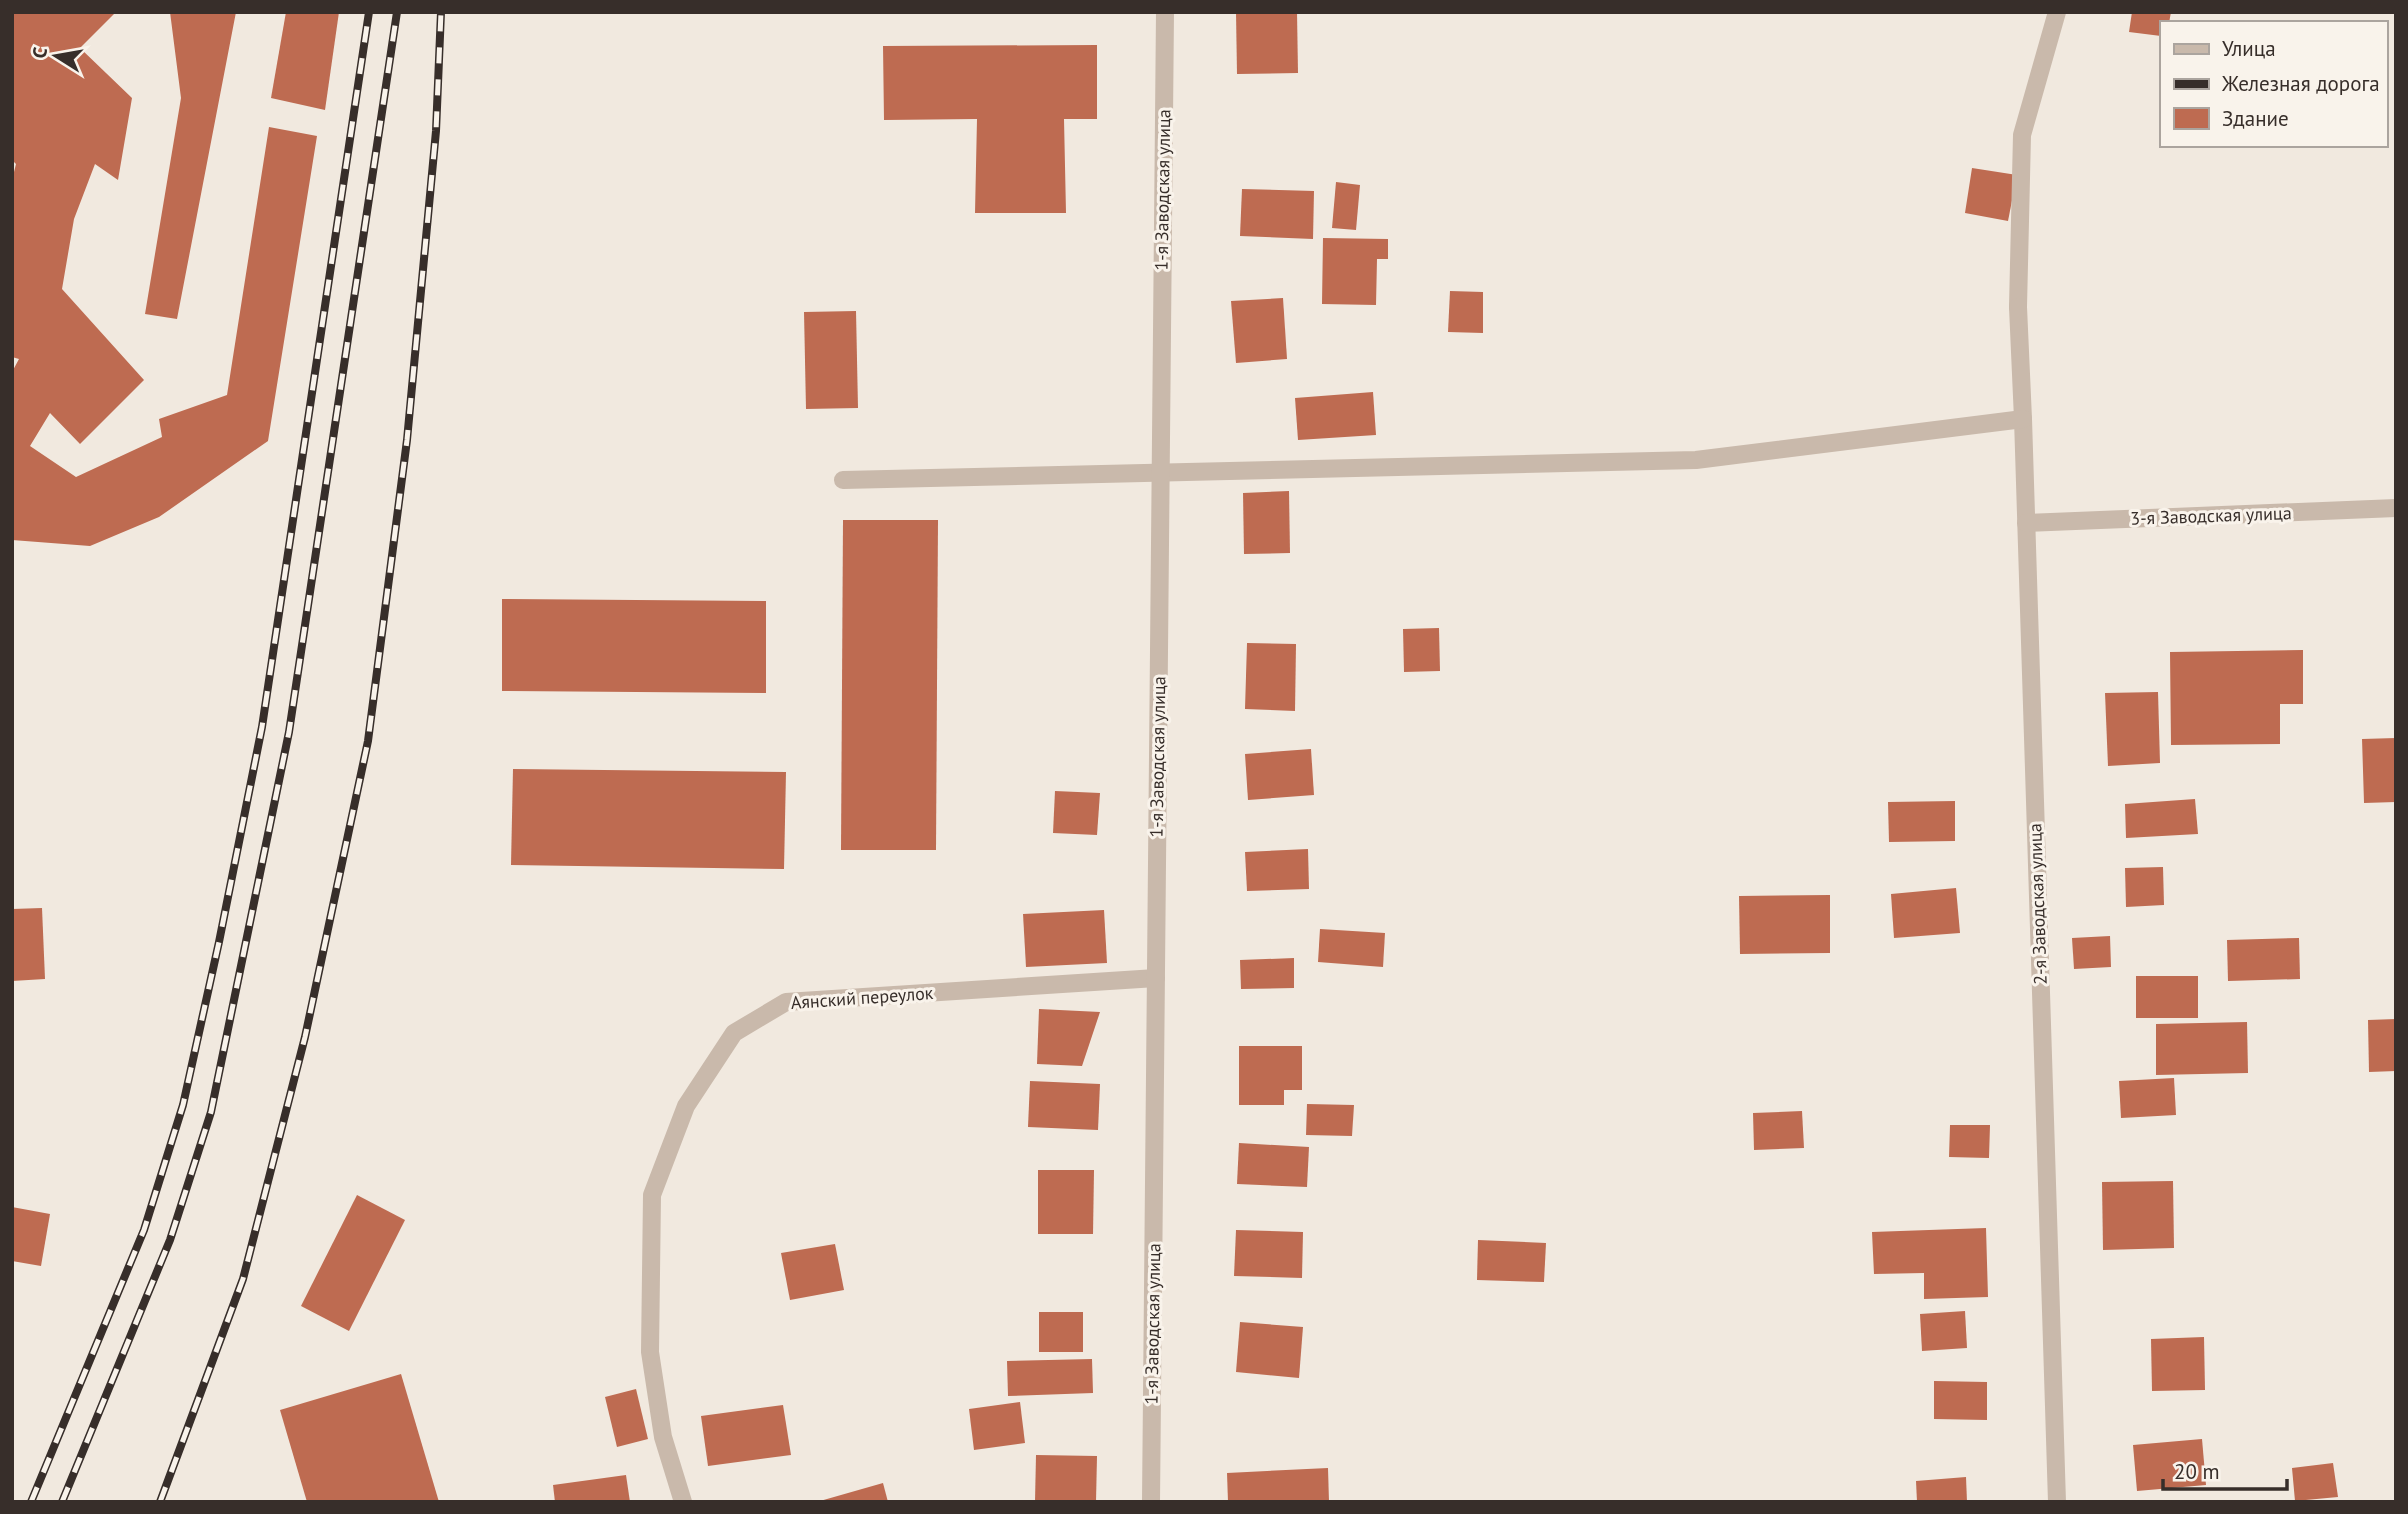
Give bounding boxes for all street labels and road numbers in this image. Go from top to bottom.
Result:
street label: 1-я Заводская улица [1150,109,1175,271]
street label: 3-я Заводская улица [2130,501,2292,530]
street label: 1-я Заводская улица [1145,676,1170,838]
street label: 2-я Заводская улица [2023,823,2052,985]
street label: Аянский переулок [790,981,934,1014]
street label: 1-я Заводская улица [1140,1243,1165,1405]

